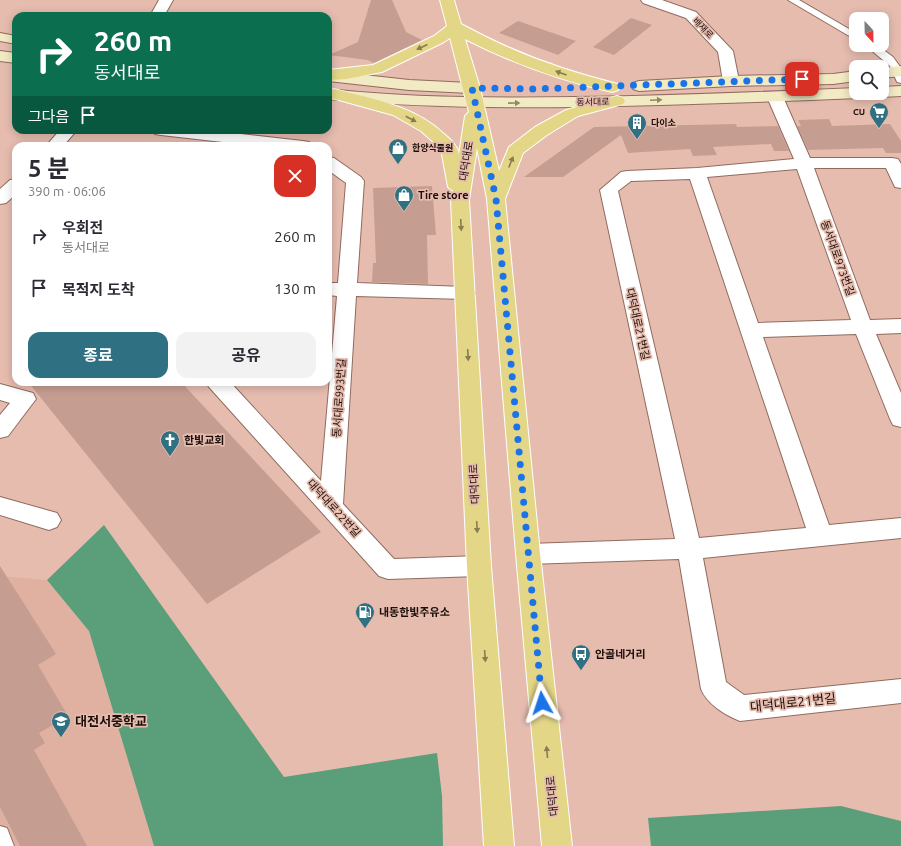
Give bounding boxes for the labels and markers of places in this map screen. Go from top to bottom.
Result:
pin [785,62,819,96]
supermarket icon: CU [868,101,890,129]
place label: CU [853,107,865,117]
building icon: 다이소 [626,112,648,140]
place label: 다이소 [651,118,676,128]
shop icon: 한양식물원 [387,137,409,165]
place label: 한양식물원 [412,142,453,153]
shop icon: Tire store [393,184,415,212]
place label: Tire store [418,189,469,201]
church icon: 한빛교회 [159,429,181,457]
place label: 한빛교회 [184,434,224,446]
fuel station icon: 내동한빛주유소 [354,601,376,629]
place label: 내동한빛주유소 [379,606,450,618]
bus stop icon: 안골네거리 [570,643,592,671]
place label: 안골네거리 [595,648,646,660]
school or university icon: 대전서중학교 [50,710,72,738]
place label: 대전서중학교 [75,714,147,728]

